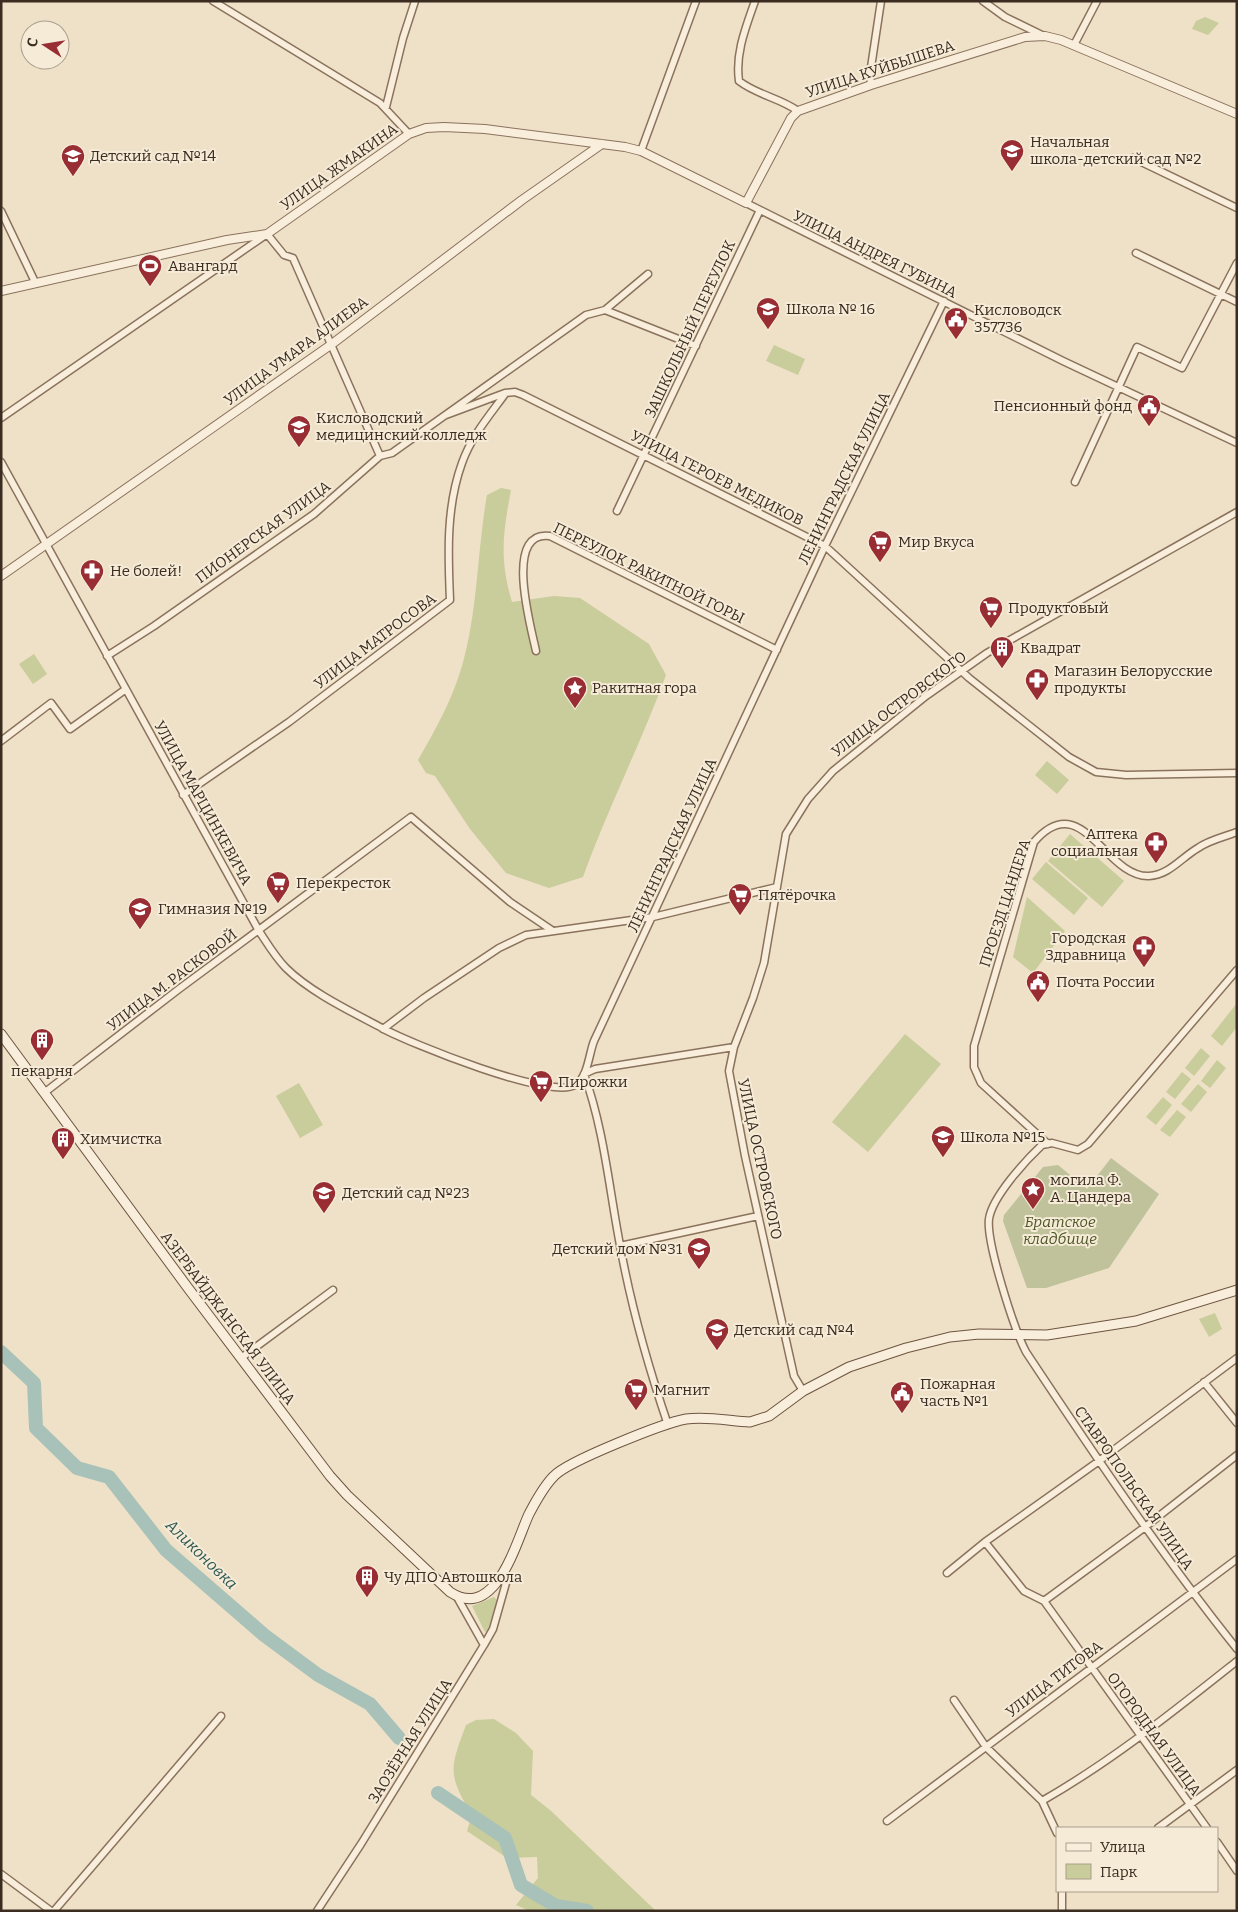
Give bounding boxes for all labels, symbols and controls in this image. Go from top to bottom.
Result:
north arrow [20,20,70,70]
text: С [24,36,42,49]
street label: УЛИЦА КУЙБЫШЕВА [803,36,957,102]
street label: УЛИЦА ЖМАКИНА [277,120,401,214]
place label: Начальная школа-детский сад №2 [1030,133,1202,168]
school or university icon: Начальная школа-детский сад №2 [999,138,1025,172]
school or university icon: Детский сад №14 [60,143,86,177]
place label: Детский сад №14 [90,147,216,165]
street label: УЛИЦА АНДРЕЯ ГУБИНА [790,206,960,302]
street label: ЗАШКОЛЬНЫЙ ПЕРЕУЛОК [641,237,739,421]
sports icon: Авангард [137,253,163,287]
place label: Авангард [168,257,238,275]
street label: УЛИЦА УМАРА АЛИЕВА [220,292,372,409]
school or university icon: Школа № 16 [755,296,781,330]
place label: Школа № 16 [786,300,875,318]
place label: Кисловодск 357736 [974,301,1062,336]
public building icon: Кисловодск 357736 [943,306,969,340]
street label: ЛЕНИНГРАДСКАЯ УЛИЦА [794,388,894,567]
public building icon: Пенсионный фонд [1136,393,1162,427]
place label: Пенсионный фонд [994,397,1132,415]
place label: Кисловодский медицинский колледж [316,409,487,444]
school or university icon: Кисловодский медицинский колледж [286,414,312,448]
street label: УЛИЦА ГЕРОЕВ МЕДИКОВ [628,427,806,529]
street label: ПИОНЕРСКАЯ УЛИЦА [192,477,334,587]
street label: ПЕРЕУЛОК РАКИТНОЙ ГОРЫ [550,519,748,627]
supermarket icon: Мир Вкуса [867,529,893,563]
place label: Мир Вкуса [898,533,975,551]
pharmacy icon: Не болей! [79,558,105,592]
place label: Не болей! [110,562,182,580]
street label: УЛИЦА МАТРОСОВА [311,589,440,693]
supermarket icon: Продуктовый [978,595,1004,629]
place label: Продуктовый [1008,599,1109,617]
building icon: Квадрат [989,635,1015,669]
place label: Квадрат [1020,639,1081,657]
street label: УЛИЦА ОСТРОВСКОГО [828,647,970,761]
place label: Магазин Белорусские продукты [1054,662,1213,697]
pharmacy icon: Магазин Белорусские продукты [1024,667,1050,701]
place icon: Ракитная гора [562,675,588,709]
place label: Ракитная гора [592,679,697,697]
street label: УЛИЦА МАРЦИНКЕВИЧА [150,718,256,889]
street label: ЛЕНИНГРАДСКАЯ УЛИЦА [624,755,720,935]
place label: Аптека социальная [1051,825,1138,860]
pharmacy icon: Аптека социальная [1143,830,1169,864]
street label: ПРОЕЗД ЦАНДЕРА [976,836,1034,970]
supermarket icon: Перекресток [265,870,291,904]
place label: Перекресток [296,874,391,892]
supermarket icon: Пятёрочка [727,882,753,916]
place label: Пятёрочка [758,886,836,904]
school or university icon: Гимназия №19 [127,896,153,930]
place label: Гимназия №19 [158,900,267,918]
street label: УЛИЦА М. РАСКОВОЙ [104,925,240,1035]
place label: Городская Здравница [1045,929,1126,964]
pharmacy icon: Городская Здравница [1131,934,1157,968]
public building icon: Почта России [1025,969,1051,1003]
place label: Почта России [1056,973,1155,991]
building icon: пекарня [29,1027,55,1061]
place label: пекарня [11,1062,73,1080]
supermarket icon: Пирожки [528,1069,554,1103]
place label: Пирожки [558,1073,628,1091]
street label: УЛИЦА ОСТРОВСКОГО [734,1077,786,1241]
school or university icon: Школа №15 [930,1124,956,1158]
building icon: Химчистка [50,1126,76,1160]
place label: Школа №15 [960,1128,1045,1146]
place label: Химчистка [80,1130,162,1148]
place label: могила Ф. А. Цандера [1050,1171,1131,1206]
place icon: могила Ф. А. Цандера [1020,1176,1046,1210]
school or university icon: Детский сад №23 [311,1180,337,1214]
place label: Детский сад №23 [342,1184,470,1202]
park label: Братское кладбище [1023,1213,1097,1248]
street label: АЗЕРБАЙДЖАНСКАЯ УЛИЦА [157,1228,299,1408]
school or university icon: Детский дом №31 [686,1236,712,1270]
place label: Детский дом №31 [552,1240,682,1258]
school or university icon: Детский сад №4 [704,1317,730,1351]
place label: Детский сад №4 [734,1321,854,1339]
place label: Пожарная часть №1 [919,1375,995,1410]
supermarket icon: Магнит [623,1377,649,1411]
public building icon: Пожарная часть №1 [889,1380,915,1414]
place label: Магнит [654,1381,710,1399]
street label: СТАВРОПОЛЬСКАЯ УЛИЦА [1071,1403,1198,1574]
water label: Аликоновка [161,1515,241,1593]
building icon: Чу ДПО Автошкола [354,1564,380,1598]
place label: Чу ДПО Автошкола [384,1568,522,1586]
street label: УЛИЦА ТИТОВА [1002,1637,1106,1721]
street label: ОГОРОДНАЯ УЛИЦА [1103,1669,1205,1800]
street label: ЗАОЗЁРНАЯ УЛИЦА [364,1675,456,1807]
legend [1056,1827,1218,1892]
text: Улица [1100,1838,1146,1856]
text: Парк [1100,1863,1138,1881]

